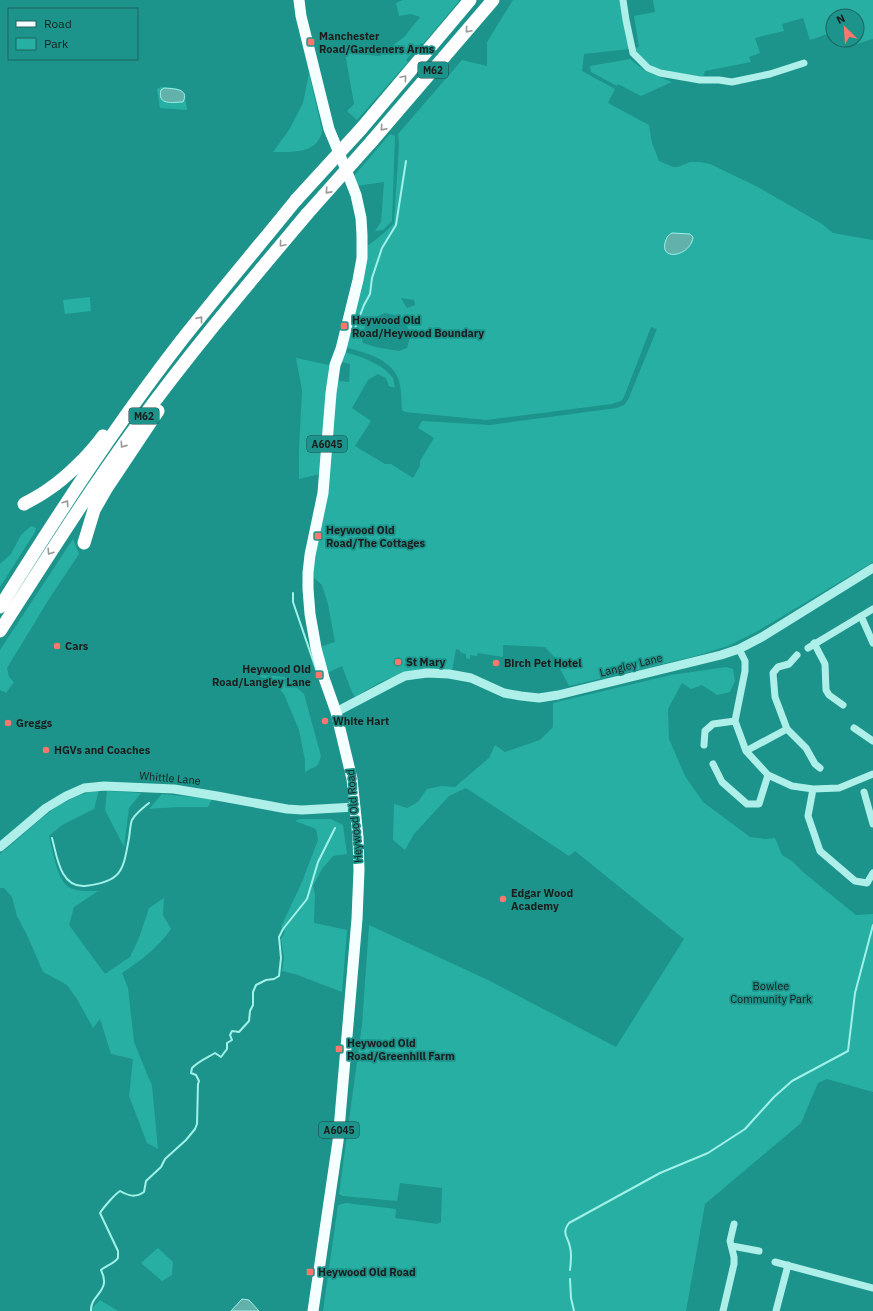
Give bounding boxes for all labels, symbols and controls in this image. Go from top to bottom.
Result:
legend [8,8,138,60]
north arrow [825,8,865,48]
text: N [834,11,847,27]
text: Road [44,16,72,31]
one-way arrow [465,25,472,32]
place label: Manchester Road/Gardeners Arms [319,29,435,56]
text: Park [44,36,69,51]
marker: Manchester Road/Gardeners Arms [306,37,316,47]
road number: M62 [418,62,448,78]
one-way arrow [399,75,406,83]
one-way arrow [380,124,387,131]
one-way arrow [325,186,332,194]
one-way arrow [279,239,286,246]
place label: Heywood Old Road/Heywood Boundary [352,313,484,340]
one-way arrow [195,316,202,323]
marker: Heywood Old Road/Heywood Boundary [339,321,349,331]
road number: M62 [129,408,159,424]
road number: A6045 [307,436,347,452]
one-way arrow [121,441,128,448]
one-way arrow [62,501,69,508]
place label: Heywood Old Road/The Cottages [326,523,426,550]
marker: Heywood Old Road/The Cottages [313,531,323,541]
one-way arrow [48,548,55,555]
place label: Cars [65,639,89,653]
marker: Cars [52,641,62,651]
street label: Langley Lane [598,650,664,680]
place label: St Mary [406,655,445,669]
place label: Birch Pet Hotel [504,656,582,670]
marker: St Mary [393,657,403,667]
marker: Birch Pet Hotel [491,658,501,668]
place label: Heywood Old Road/Langley Lane [212,662,311,689]
marker: Heywood Old Road/Langley Lane [314,670,324,680]
place label: White Hart [333,714,389,728]
place label: Greggs [16,716,53,730]
marker: White Hart [320,716,330,726]
marker: Greggs [3,718,13,728]
place label: HGVs and Coaches [54,743,151,757]
marker: HGVs and Coaches [41,745,51,755]
street label: Whittle Lane [139,768,201,788]
street label: Heywood Old Road [343,769,365,863]
place label: Edgar Wood Academy [511,886,573,913]
marker: Edgar Wood Academy [498,894,508,904]
park label: Bowlee Community Park [730,979,812,1006]
place label: Heywood Old Road/Greenhill Farm [347,1036,455,1063]
marker: Heywood Old Road/Greenhill Farm [334,1044,344,1054]
road number: A6045 [319,1122,359,1138]
place label: Heywood Old Road [318,1265,416,1279]
marker: Heywood Old Road [305,1267,315,1277]

